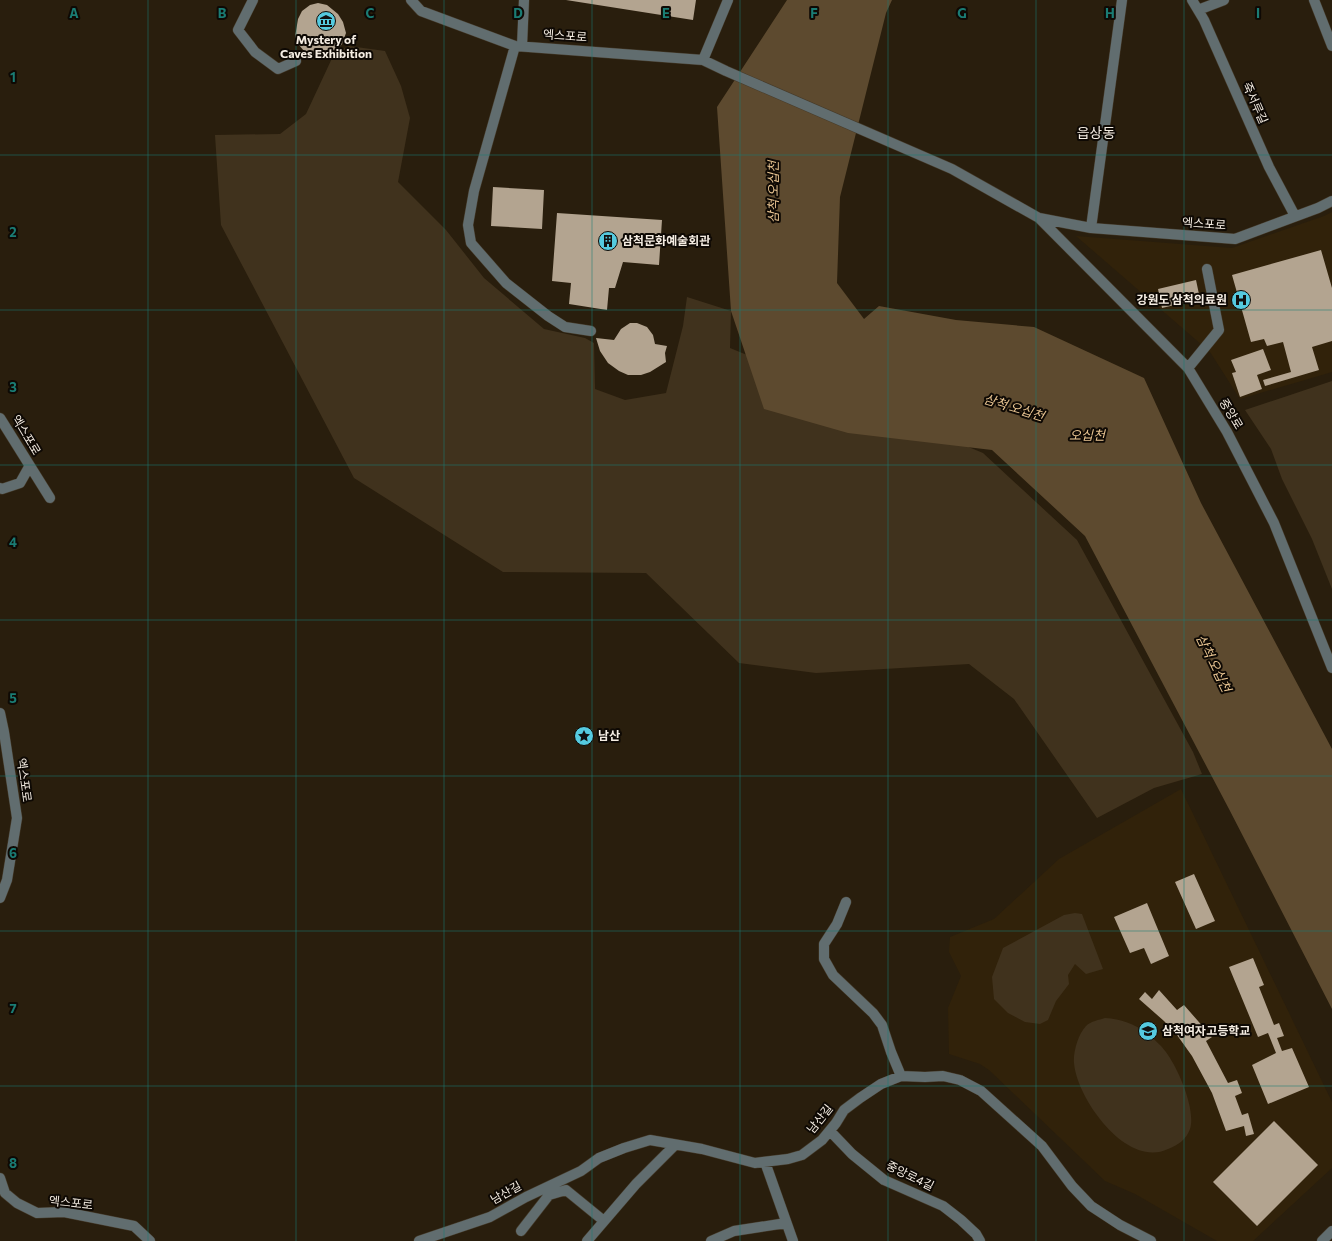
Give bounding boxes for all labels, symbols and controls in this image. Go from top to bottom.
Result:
text: A [69,5,79,21]
text: B [218,5,227,21]
text: C [366,5,375,21]
text: D [513,5,523,21]
text: E [662,5,670,21]
text: F [810,5,818,21]
text: G [957,5,967,21]
text: H [1105,5,1115,21]
text: I [1256,5,1260,21]
museum icon: Mystery of Caves Exhibition [315,10,337,32]
street label: 엑스포로 [543,26,588,44]
place label: Mystery of Caves Exhibition [280,32,372,60]
text: 1 [10,69,16,85]
street label: 죽서루길 [1241,80,1271,126]
district label: 읍상동 [1077,124,1115,141]
water label: 삼척 오십천 [765,160,781,223]
street label: 엑스포로 [1182,214,1227,232]
text: 2 [9,224,17,240]
building icon: 삼척문화예술회관 [597,230,619,252]
place label: 삼척문화예술회관 [622,233,710,247]
hospital icon: 강원도 삼척의료원 [1230,289,1252,311]
place label: 강원도 삼척의료원 [1136,292,1227,306]
text: 3 [9,379,17,395]
water label: 삼척 오십천 [982,390,1047,424]
street label: 중앙로 [1217,396,1246,431]
street label: 엑스포로 [9,412,44,457]
water label: 오십천 [1069,427,1106,443]
text: 4 [9,534,17,550]
water label: 삼척 오십천 [1193,631,1235,695]
text: 5 [9,690,17,706]
place icon: 남산 [573,725,595,747]
place label: 남산 [598,728,620,742]
street label: 엑스포로 [15,757,35,803]
text: 6 [9,845,17,861]
text: 7 [9,1000,17,1016]
school or university icon: 삼척여자고등학교 [1137,1020,1159,1042]
place label: 삼척여자고등학교 [1162,1023,1250,1037]
street label: 남산길 [803,1101,835,1136]
text: 8 [9,1155,17,1171]
street label: 중앙로4길 [884,1158,937,1193]
street label: 남산길 [488,1178,523,1206]
street label: 엑스포로 [48,1193,94,1211]

